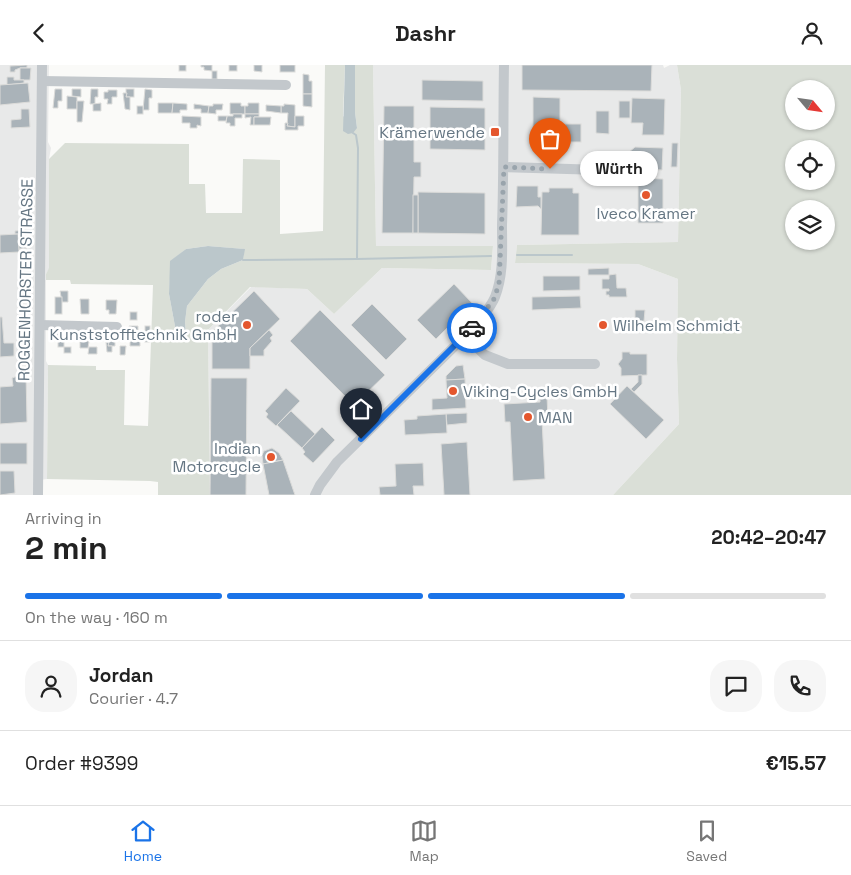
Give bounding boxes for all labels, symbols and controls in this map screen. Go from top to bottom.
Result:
icon: back [25,19,53,47]
text: Dashr [395,19,456,47]
icon: person [798,19,826,47]
north arrow [785,80,835,130]
map controls [785,80,835,250]
pin [529,118,571,169]
place label: Krämerwende [379,122,485,143]
icon: bag [536,125,564,153]
marker: Krämerwende [489,126,501,138]
button: locate [785,140,835,190]
callout: Würth [580,151,658,187]
text: Würth [595,158,643,179]
street label: ROGGENHORSTER STRASSE [13,179,38,381]
marker: Iveco Kramer [640,189,652,201]
button: layers [785,200,835,250]
place label: Iveco Kramer [596,203,696,224]
courier [447,303,497,353]
place label: roder Kunststofftechnik GmbH [50,306,237,345]
icon: car [458,314,486,342]
place label: Wilhelm Schmidt [613,315,740,336]
marker: roder Kunststofftechnik GmbH [241,319,253,331]
marker: Wilhelm Schmidt [597,319,609,331]
place label: Viking-Cycles GmbH [463,381,617,402]
marker: Viking-Cycles GmbH [447,385,459,397]
pin [340,388,382,439]
icon: home [347,395,375,423]
place label: MAN [538,407,573,428]
marker: MAN [522,411,534,423]
place label: Indian Motorcycle [173,438,261,477]
marker: Indian Motorcycle [265,451,277,463]
text: Arriving in [25,508,102,529]
text: 20:42–20:47 [711,525,826,550]
text: 2 min [25,528,108,568]
text: On the way · 160 m [25,607,168,628]
button: person [25,660,77,712]
button: chat [710,660,762,712]
button: phone [774,660,826,712]
text: Jordan [89,663,154,688]
text: Courier · 4.7 [89,688,178,709]
text: Order #9399 [25,751,138,776]
text: €15.57 [766,751,826,776]
tab: Home [124,817,162,865]
tab: Map [410,817,439,865]
tab: Saved [686,817,727,865]

